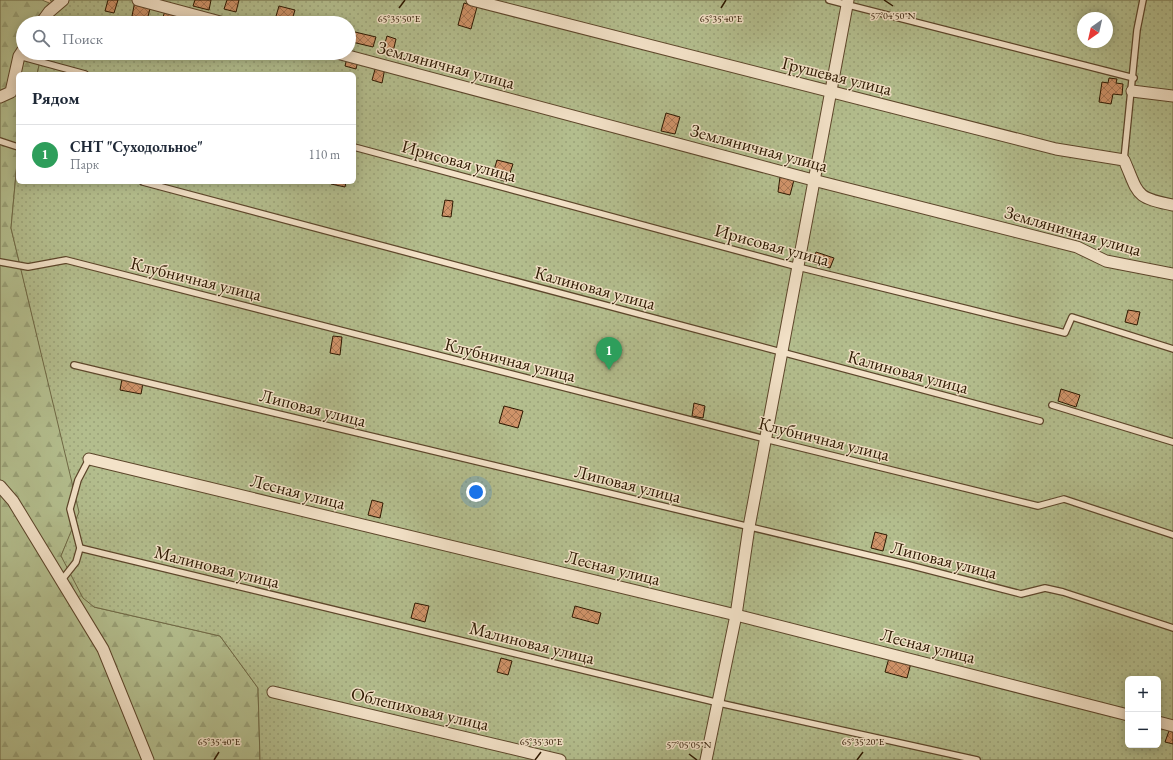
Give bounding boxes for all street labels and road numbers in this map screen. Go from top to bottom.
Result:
street label: Земляничная улица [375,35,518,94]
street label: Грушевая улица [780,51,895,100]
street label: Земляничная улица [688,118,831,177]
street label: Ирисовая улица [399,134,520,187]
street label: Земляничная улица [1002,200,1145,261]
street label: Ирисовая улица [712,218,833,271]
street label: Клубничная улица [128,251,265,306]
street label: Калиновая улица [532,260,659,315]
street label: Клубничная улица [442,332,579,387]
street label: Калиновая улица [845,344,972,399]
street label: Липовая улица [258,383,369,432]
street label: Клубничная улица [756,411,893,466]
street label: Липовая улица [573,459,684,508]
street label: Лесная улица [248,469,349,515]
street label: Липовая улица [889,535,1000,584]
street label: Малиновая улица [152,540,283,593]
street label: Лесная улица [563,545,664,591]
street label: Малиновая улица [467,616,598,669]
street label: Лесная улица [878,623,979,669]
street label: Облепиховая улица [349,681,492,736]

